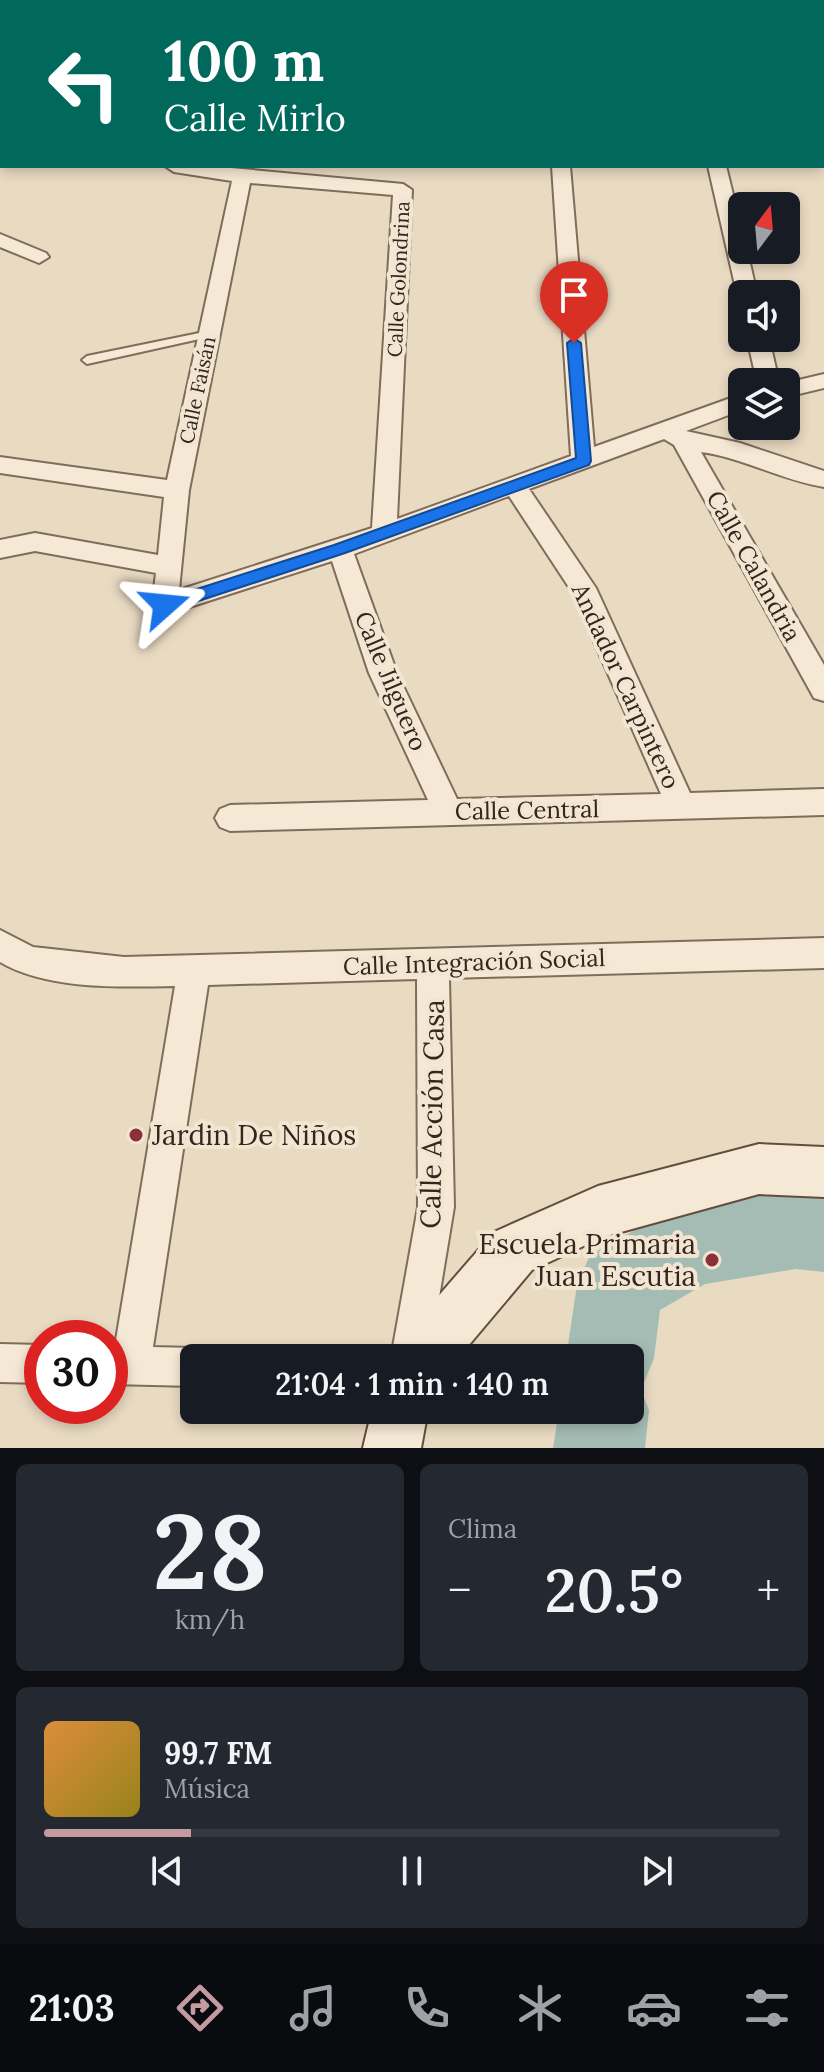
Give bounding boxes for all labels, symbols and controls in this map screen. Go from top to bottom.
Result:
text: 100 m [164,25,324,96]
icon: left [32,32,136,136]
text: Calle Mirlo [164,95,346,141]
north arrow [728,192,800,264]
map controls [728,192,800,440]
street label: Calle Golondrina [381,200,415,358]
pin [540,261,608,343]
icon: arrive [552,273,596,317]
button: sound [728,280,800,352]
street label: Calle Faisán [173,334,221,446]
button: layers [728,368,800,440]
street label: Calle Calandria [700,485,808,647]
position arrow [123,563,207,647]
street label: Andador Carpintero [564,578,687,794]
street label: Calle Jilguero [348,607,434,755]
street label: Calle Central [455,793,599,827]
street label: Calle Integración Social [342,942,606,982]
street label: Calle Acción Casa [412,999,452,1229]
place label: Jardin De Niños [151,1117,356,1153]
marker: Jardin De Niños [127,1126,145,1144]
place label: Escuela Primaria Juan Escutia [479,1226,696,1294]
marker: Escuela Primaria Juan Escutia [703,1251,721,1269]
speed limit sign: 30 [24,1320,128,1424]
text: 21:04 · 1 min · 140 m [275,1365,549,1403]
text: 28 [153,1484,267,1617]
text: Clima [448,1512,517,1545]
text: 20.5° [544,1552,684,1628]
text: − [448,1562,471,1618]
text: + [757,1562,780,1618]
text: km/h [175,1603,245,1636]
text: 99.7 FM [164,1734,272,1772]
text: Música [164,1772,250,1805]
icon: previous [145,1849,189,1893]
icon: pause [390,1849,434,1893]
icon: next [635,1849,679,1893]
icon: directions [172,1980,228,2036]
icon: music [285,1980,341,2036]
icon: phone [399,1980,455,2036]
icon: climate [512,1980,568,2036]
icon: car [626,1980,682,2036]
icon: filters [739,1980,795,2036]
text: 21:03 [29,1985,115,2031]

